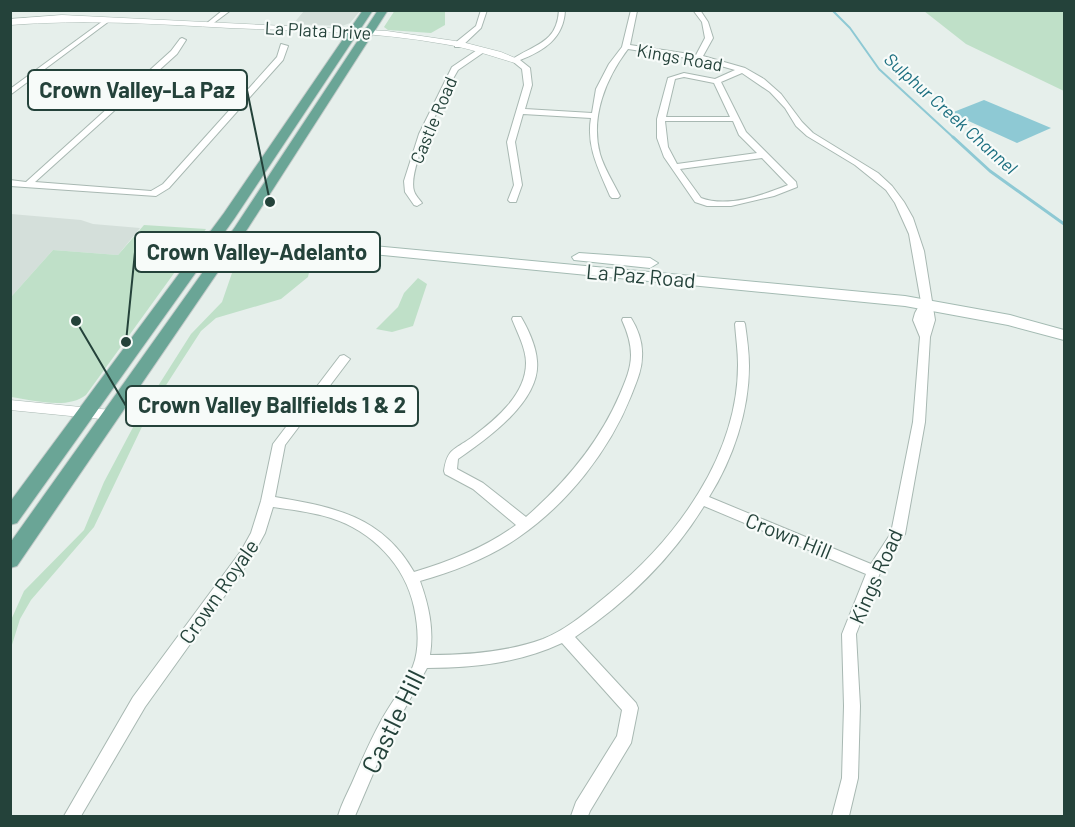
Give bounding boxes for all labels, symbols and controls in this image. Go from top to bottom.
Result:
street label: La Plata Drive [264,16,372,44]
street label: Kings Road [635,39,725,75]
water label: Sulphur Creek Channel [880,48,1022,178]
callout: Crown Valley-La Paz [28,70,247,110]
street label: Castle Road [405,73,461,167]
text: Crown Valley-La Paz [39,76,235,102]
callout: Crown Valley-Adelanto [135,232,380,272]
text: Crown Valley-Adelanto [147,238,367,264]
street label: La Paz Road [585,258,697,292]
callout: Crown Valley Ballfields 1 & 2 [126,386,418,426]
text: Crown Valley Ballfields 1 & 2 [138,391,406,417]
street label: Crown Hill [742,506,836,564]
street label: Kings Road [843,525,907,627]
street label: Crown Royale [173,534,263,648]
street label: Castle Hill [354,664,430,778]

